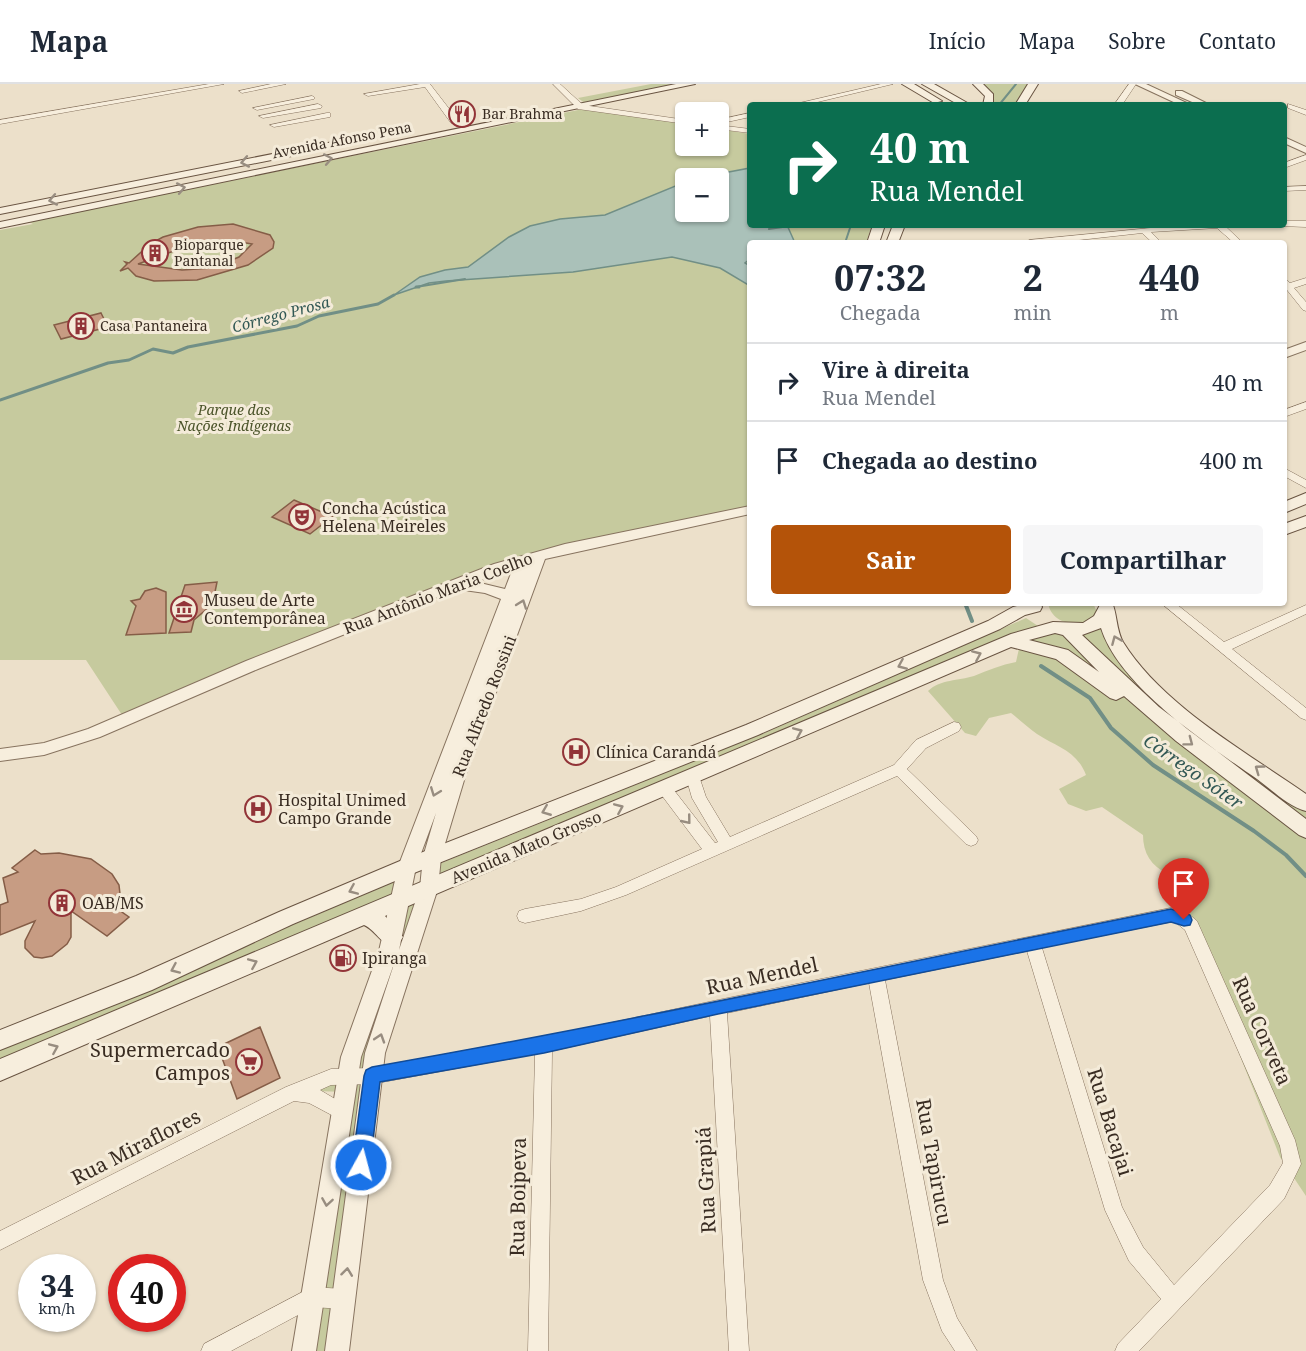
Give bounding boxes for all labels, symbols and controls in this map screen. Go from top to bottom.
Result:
text: Mapa [30,22,108,60]
text: Início [929,27,986,55]
text: Mapa [1019,27,1075,55]
text: Sobre [1108,27,1166,55]
text: Contato [1199,27,1276,55]
restaurant icon: Bar Brahma [447,99,477,129]
map controls [675,102,729,222]
button: + [675,102,729,156]
place label: Bar Brahma [482,104,563,123]
street label: Avenida Afonso Pena [271,117,413,162]
text: 40 m [870,118,970,175]
icon: right [771,126,849,204]
one-way arrow [323,153,333,166]
one-way arrow [240,155,250,168]
button: − [675,168,729,222]
text: Rua Mendel [870,172,1024,209]
one-way arrow [176,182,186,195]
one-way arrow [49,193,59,206]
place label: Bioparque Pantanal [174,235,244,270]
building icon: Bioparque Pantanal [140,238,170,268]
text: 07:32 [834,253,926,302]
text: 2 [1022,253,1043,302]
text: 440 [1139,253,1200,302]
water label: Córrego Prosa [230,291,332,337]
text: Chegada [840,299,921,326]
text: min [1014,299,1052,326]
text: m [1160,299,1179,326]
building icon: Casa Pantaneira [66,311,96,341]
place label: Casa Pantaneira [100,316,208,335]
text: Vire à direita [822,354,970,384]
icon: right [771,366,804,399]
text: 40 m [1212,367,1263,397]
text: Rua Mendel [822,384,936,411]
park label: Parque das Nações Indígenas [176,400,292,435]
icon: arrive [771,444,804,477]
text: Chegada ao destino [822,445,1037,475]
text: 400 m [1200,445,1263,475]
place label: Concha Acústica Helena Meireles [322,497,446,537]
theatre icon: Concha Acústica Helena Meireles [287,502,317,532]
button: Sair [771,525,1011,594]
button: Compartilhar [1023,525,1263,594]
street label: Rua Antônio Maria Coelho [340,547,536,639]
place label: Museu de Arte Contemporânea [204,589,326,629]
museum icon: Museu de Arte Contemporânea [169,594,199,624]
one-way arrow [514,599,527,610]
street label: Rua Alfredo Rossini [447,632,521,780]
one-way arrow [1111,636,1123,647]
one-way arrow [971,650,982,662]
one-way arrow [897,658,908,670]
one-way arrow [792,727,803,739]
water label: Córrego Sóter [1139,728,1248,815]
one-way arrow [1183,735,1194,746]
hospital icon: Clínica Carandá [561,737,591,767]
place label: Clínica Carandá [596,741,717,763]
one-way arrow [1254,766,1265,777]
one-way arrow [430,785,442,796]
place label: Hospital Unimed Campo Grande [278,789,406,829]
hospital icon: Hospital Unimed Campo Grande [243,794,273,824]
one-way arrow [612,803,623,815]
one-way arrow [542,804,553,816]
street label: Avenida Mato Grosso [447,805,605,889]
one-way arrow [679,813,690,824]
pin [1158,858,1209,920]
icon: arrive [1167,867,1200,900]
one-way arrow [348,883,359,895]
building icon: OAB/MS [47,888,77,918]
place label: OAB/MS [82,892,144,914]
fuel station icon: Ipiranga [328,943,358,973]
place label: Ipiranga [362,947,427,969]
street label: Rua Mendel [703,950,820,1001]
one-way arrow [246,958,257,970]
one-way arrow [170,962,181,974]
street label: Rua Corveta [1227,972,1298,1089]
one-way arrow [373,1033,385,1044]
place label: Supermercado Campos [90,1036,230,1086]
one-way arrow [48,1043,59,1055]
supermarket icon: Supermercado Campos [234,1047,264,1077]
street label: Rua Bacajai [1081,1065,1140,1180]
street label: Rua Tapirucu [910,1096,959,1228]
street label: Rua Miraflores [67,1102,205,1191]
street label: Rua Grapiá [689,1126,722,1234]
position arrow [329,1133,393,1197]
street label: Rua Boipeva [503,1137,532,1257]
one-way arrow [321,1197,333,1206]
speed limit sign: 40 [108,1254,186,1332]
text: 34 [40,1265,74,1306]
one-way arrow [340,1268,352,1277]
text: km/h [39,1298,75,1318]

